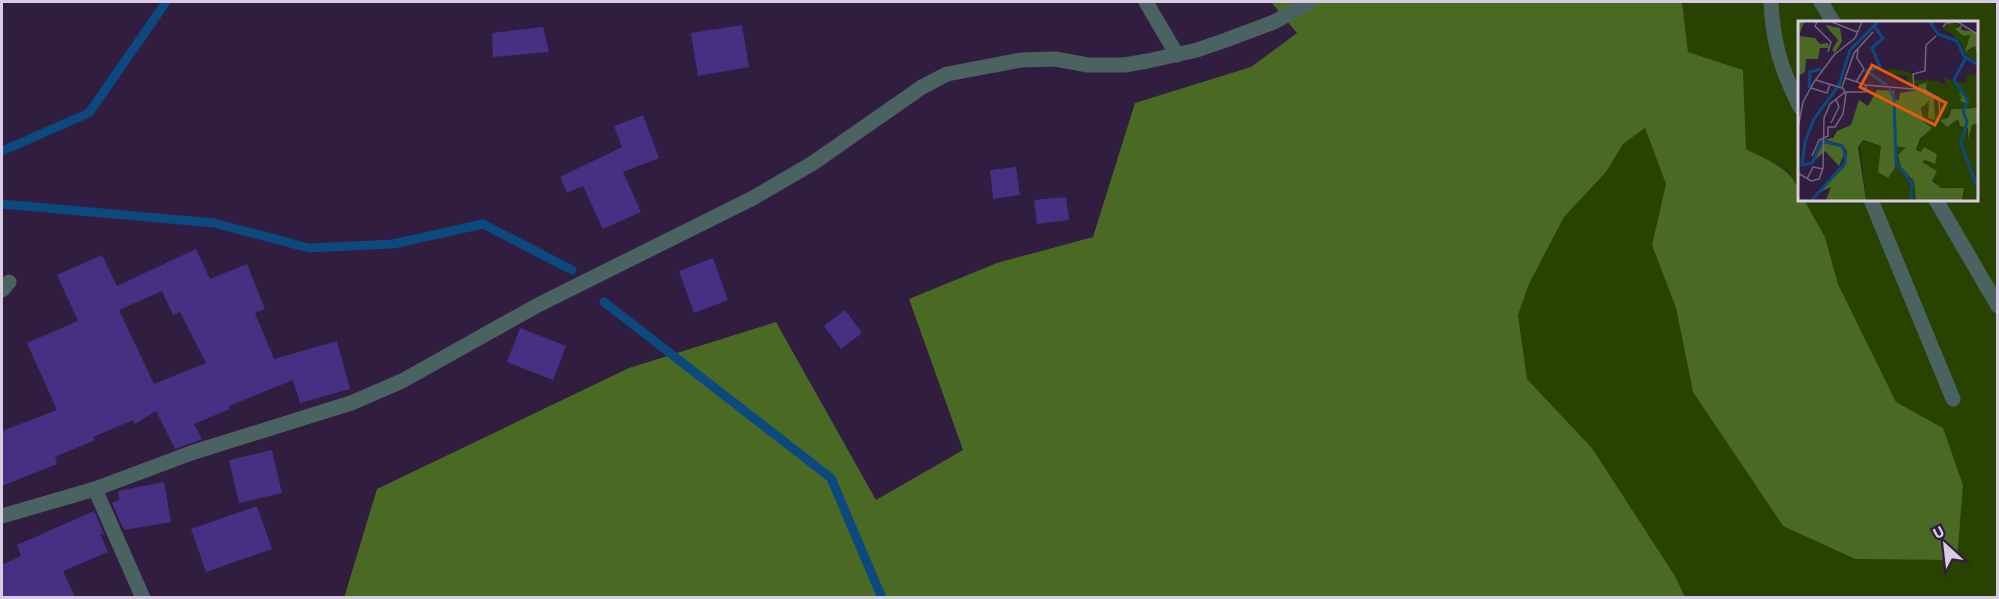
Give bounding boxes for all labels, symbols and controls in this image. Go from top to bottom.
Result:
inset map [1798,21,1978,201]
north arrow [1915,515,1975,575]
text: U [1929,520,1948,545]

